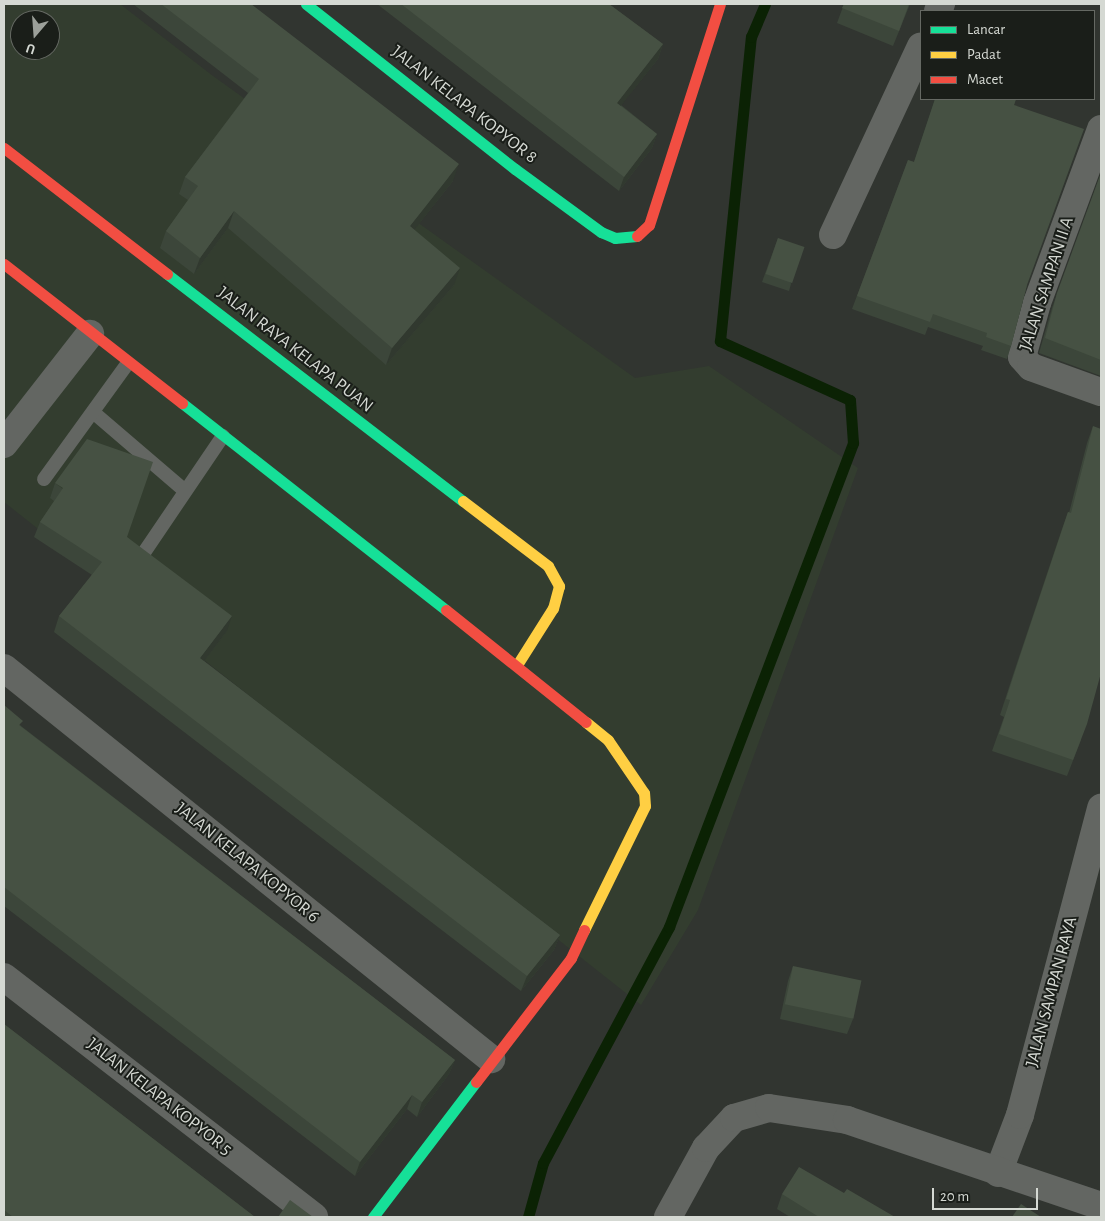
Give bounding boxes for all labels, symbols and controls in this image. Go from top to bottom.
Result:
north arrow [10,10,60,60]
legend [920,10,1095,100]
text: Lancar [967,22,1005,37]
text: U [24,40,37,56]
street label: JALAN KELAPA KOPYOR 8 [387,41,541,169]
text: Padat [967,47,1001,62]
text: Macet [967,72,1003,87]
street label: JALAN SAMPAN II A [1015,214,1079,354]
street label: JALAN RAYA KELAPA PUAN [213,282,377,418]
street label: JALAN KELAPA KOPYOR 6 [171,798,323,928]
street label: JALAN SAMPAN RAYA [1022,914,1082,1070]
street label: JALAN KELAPA KOPYOR 5 [82,1034,236,1160]
scale bar [935,1178,1041,1210]
text: 20 m [940,1189,969,1204]

